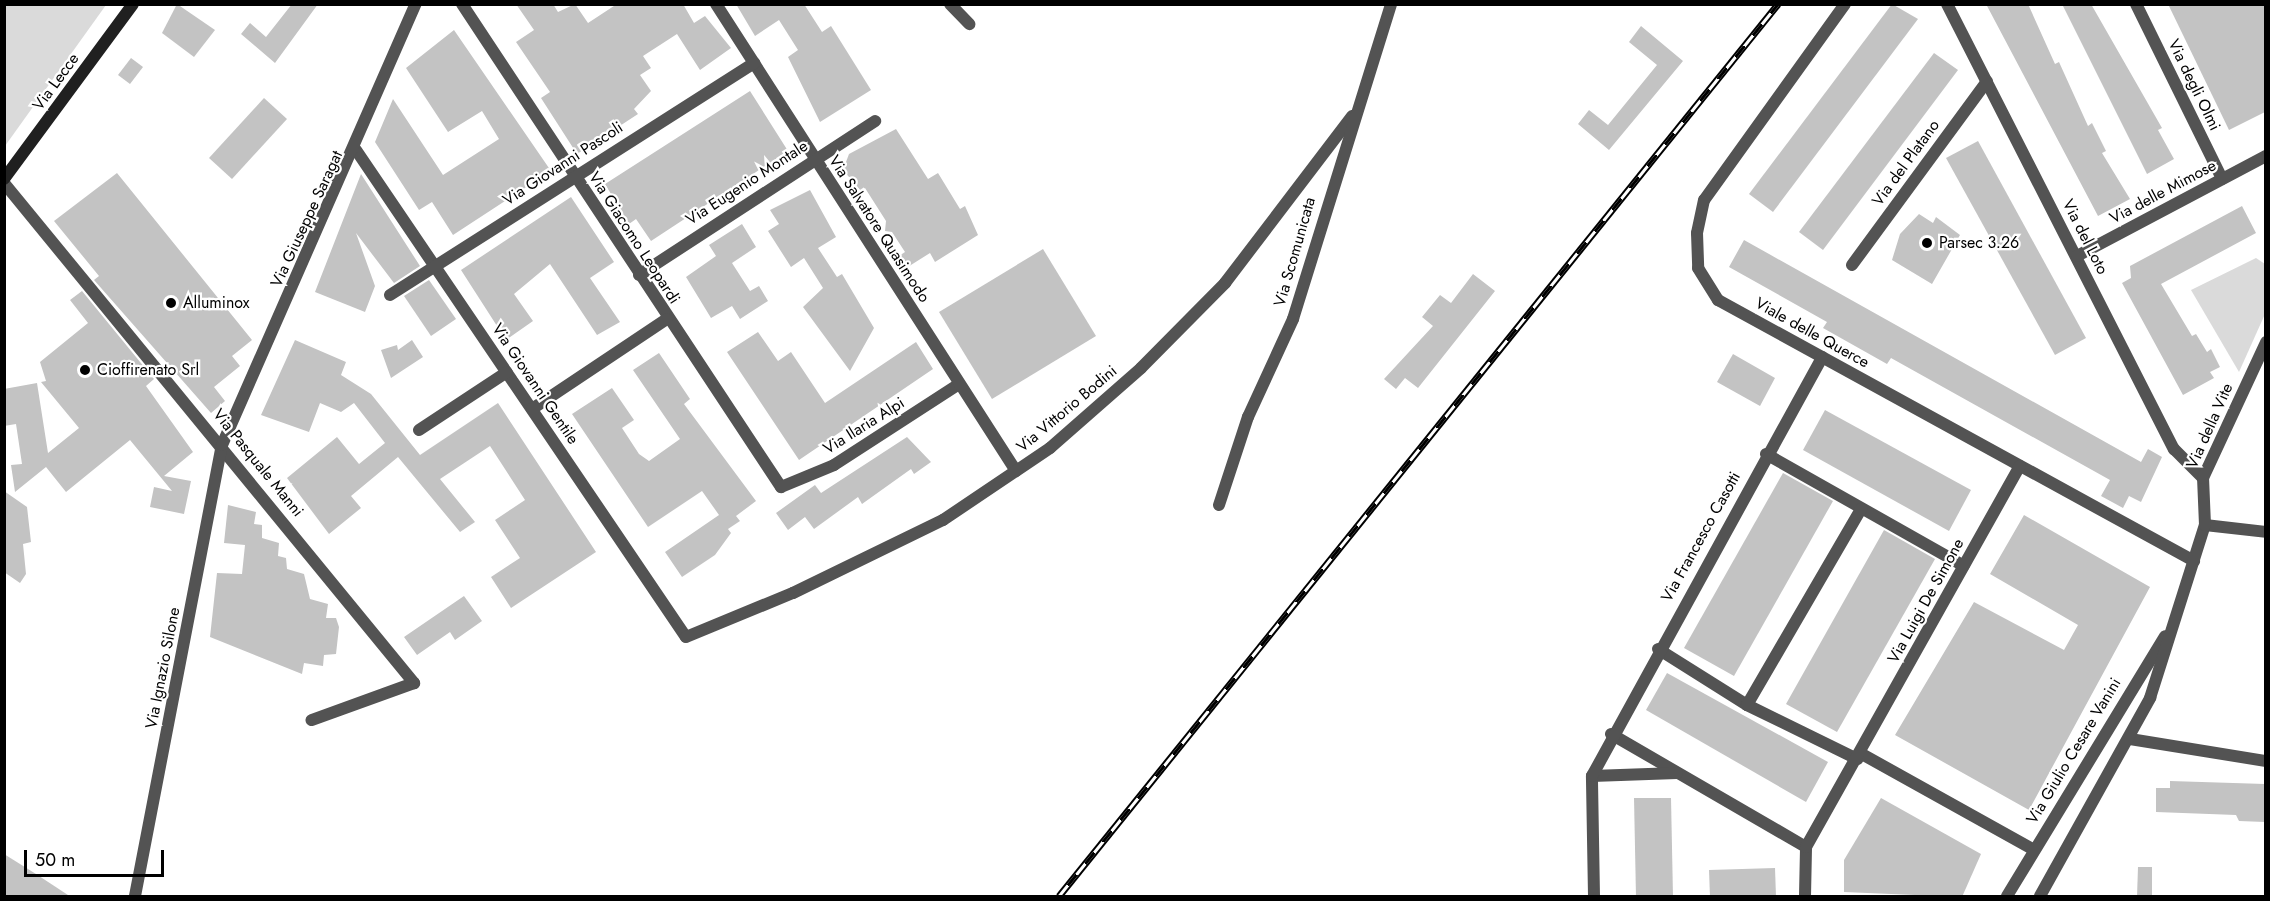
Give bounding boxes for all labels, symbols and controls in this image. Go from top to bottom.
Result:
street label: Via degli Olmi [2164,36,2224,134]
street label: Via Lecce [29,50,83,114]
street label: Via del Platano [1868,116,1944,210]
street label: Via Giovanni Pascoli [499,118,627,210]
street label: Via Eugenio Montale [682,136,812,230]
street label: Via Giuseppe Saragat [267,148,347,290]
street label: Via Salvatore Quasimodo [824,152,934,306]
street label: Via delle Mimose [2106,156,2220,228]
street label: Via Giacomo Leopardi [584,168,684,308]
street label: Via Scomunicata [1270,195,1320,309]
street label: Via del Loto [2058,196,2112,278]
place label: Parsec 3.26 [1939,233,2019,253]
marker: Parsec 3.26 [1920,236,1934,250]
place label: Alluminox [183,293,250,313]
street label: Viale delle Querce [1752,294,1872,372]
marker: Alluminox [164,296,178,310]
street label: Via Giovanni Gentile [487,320,583,448]
place label: Cioffirenato Srl [97,360,199,380]
street label: Via Vittorio Bodini [1013,361,1121,457]
marker: Cioffirenato Srl [78,363,92,377]
street label: Via della Vite [2183,380,2237,472]
street label: Via Ilaria Alpi [820,393,908,459]
street label: Via Pasquale Manni [209,405,307,521]
street label: Via Francesco Casotti [1657,469,1745,605]
street label: Via Luigi De Simone [1884,535,1968,667]
street label: Via Ignazio Silone [142,606,184,730]
street label: Via Giulio Cesare Vanini [2023,674,2125,828]
scale bar [27,838,166,876]
text: 50 m [35,847,75,873]

